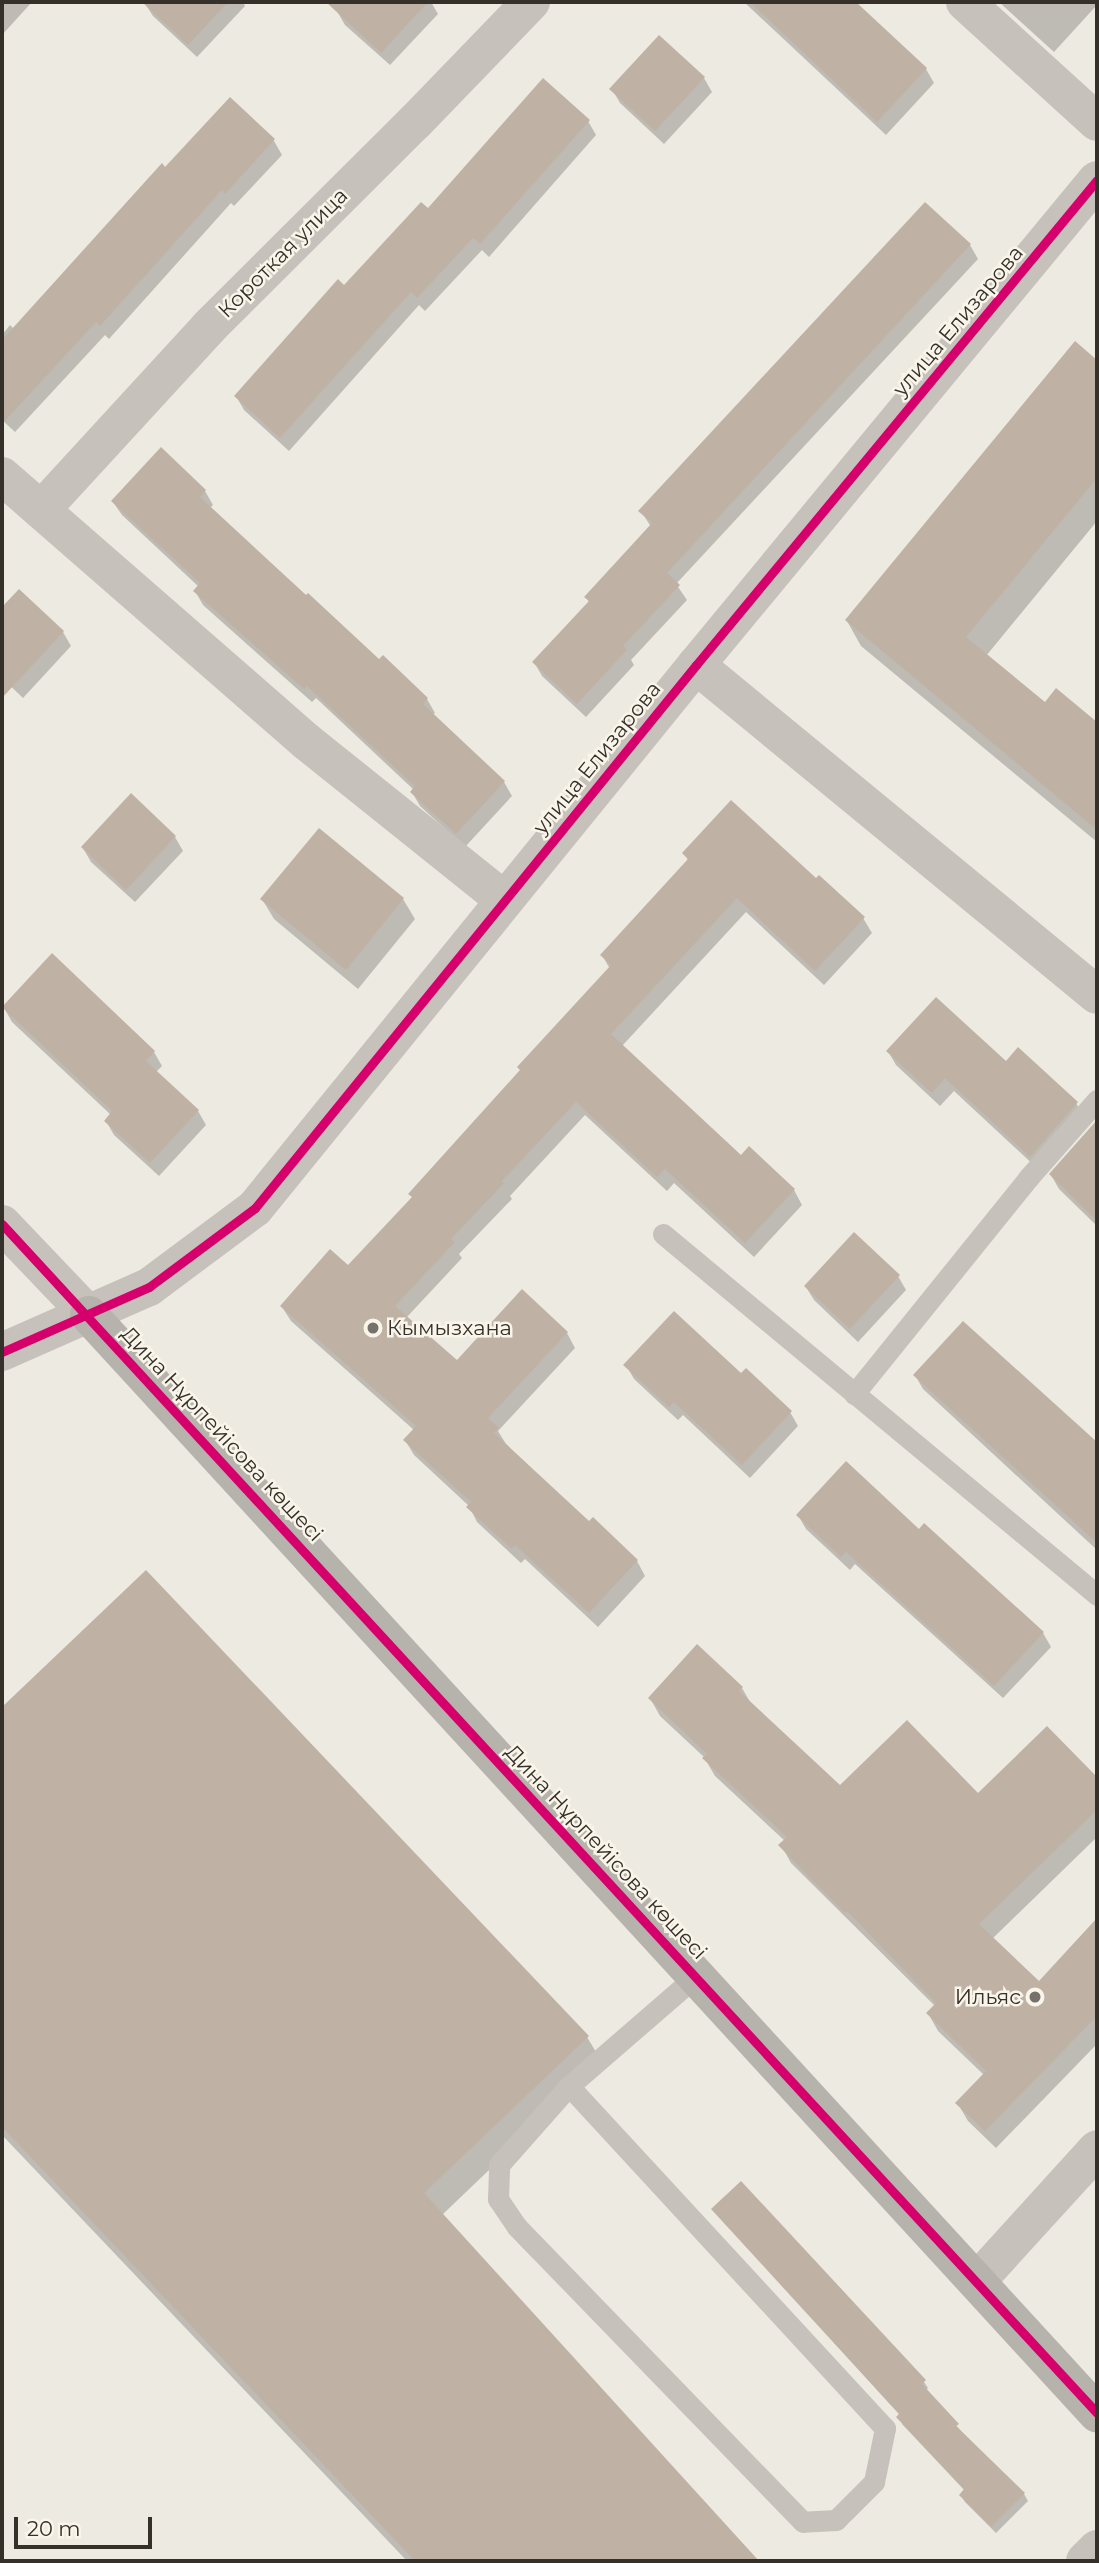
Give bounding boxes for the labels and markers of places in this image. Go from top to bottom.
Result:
place label: Кымызхана [387,1315,512,1341]
marker: Кымызхана [365,1320,381,1336]
place label: Ильяс [955,1984,1021,2010]
marker: Ильяс [1027,1989,1043,2005]

